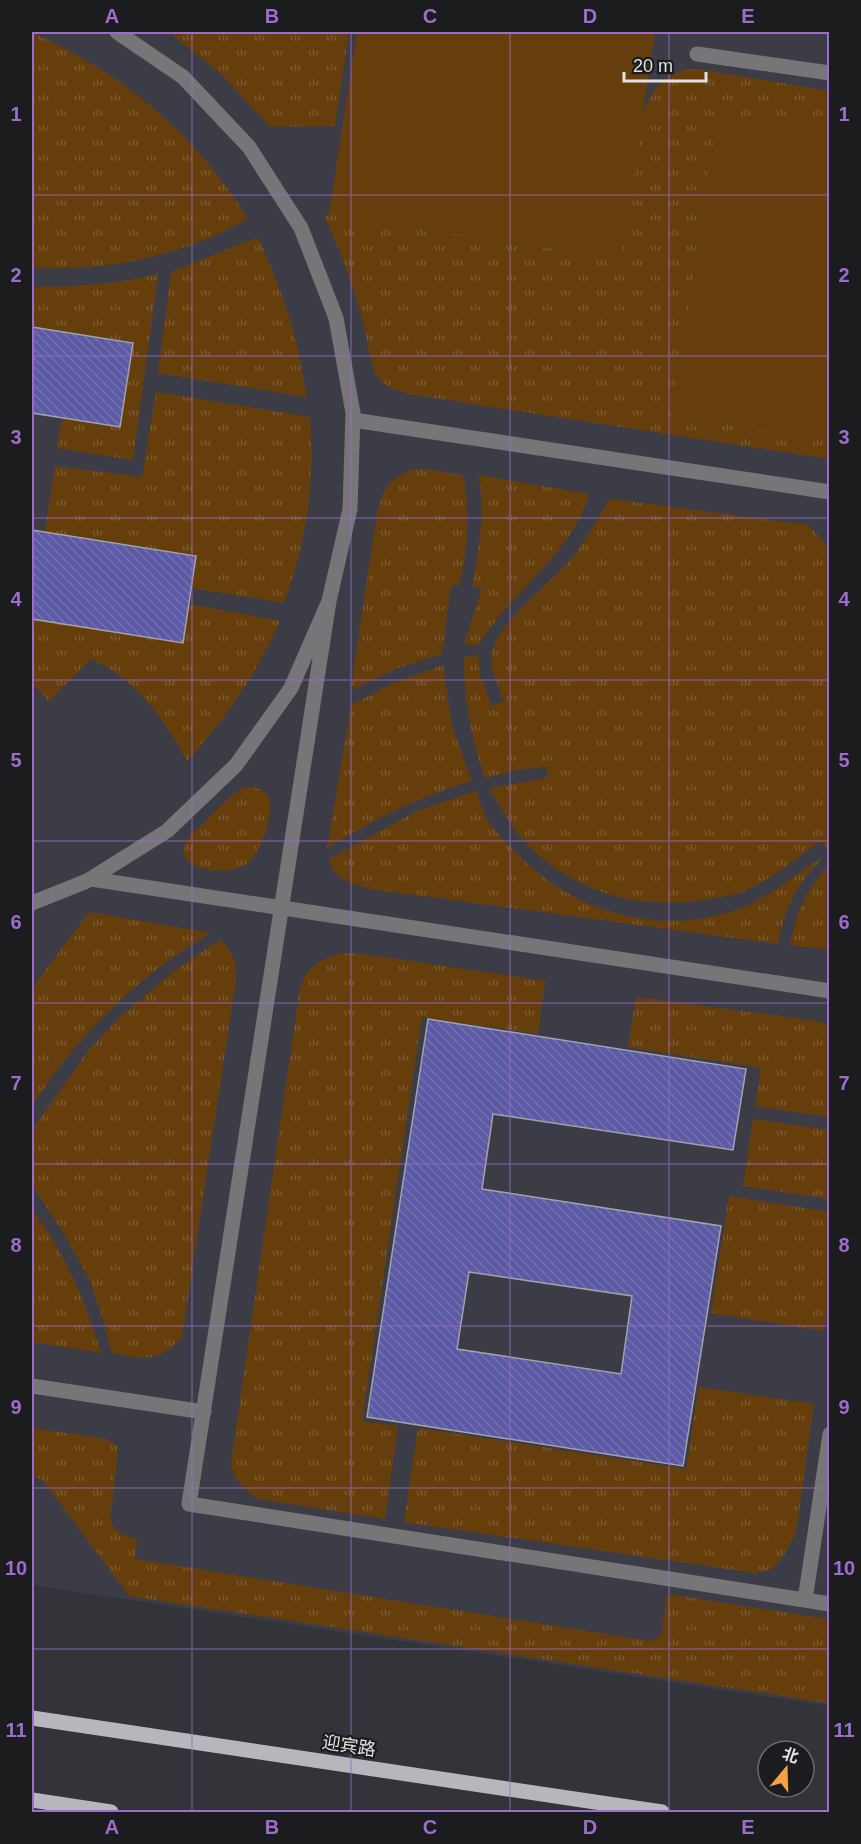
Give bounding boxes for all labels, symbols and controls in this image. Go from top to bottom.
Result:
text: A [105,5,119,27]
text: B [265,5,279,27]
text: C [423,5,437,27]
text: D [583,5,597,27]
text: E [741,5,755,27]
scale bar [624,45,706,83]
text: 20 m [633,56,673,76]
text: 1 [10,103,22,125]
text: 1 [838,103,850,125]
text: 2 [10,264,22,286]
text: 2 [838,264,850,286]
text: 3 [10,426,22,448]
text: 3 [838,426,850,448]
text: 4 [10,588,22,610]
text: 4 [838,588,850,610]
text: 5 [10,749,22,771]
text: 5 [838,749,850,771]
text: 6 [10,911,22,933]
text: 6 [838,911,850,933]
text: 7 [10,1072,22,1094]
text: 7 [838,1072,850,1094]
text: 8 [10,1234,22,1256]
text: 8 [838,1234,850,1256]
text: 9 [10,1396,22,1418]
text: 9 [838,1396,850,1418]
text: 10 [5,1557,27,1579]
text: 10 [833,1557,855,1579]
text: 11 [5,1719,27,1741]
text: 11 [833,1719,855,1741]
street label: 迎宾路 [321,1732,377,1760]
north arrow [756,1739,816,1799]
text: 北 [780,1745,801,1766]
text: A [105,1816,119,1838]
text: B [265,1816,279,1838]
text: C [423,1816,437,1838]
text: D [583,1816,597,1838]
text: E [741,1816,755,1838]

